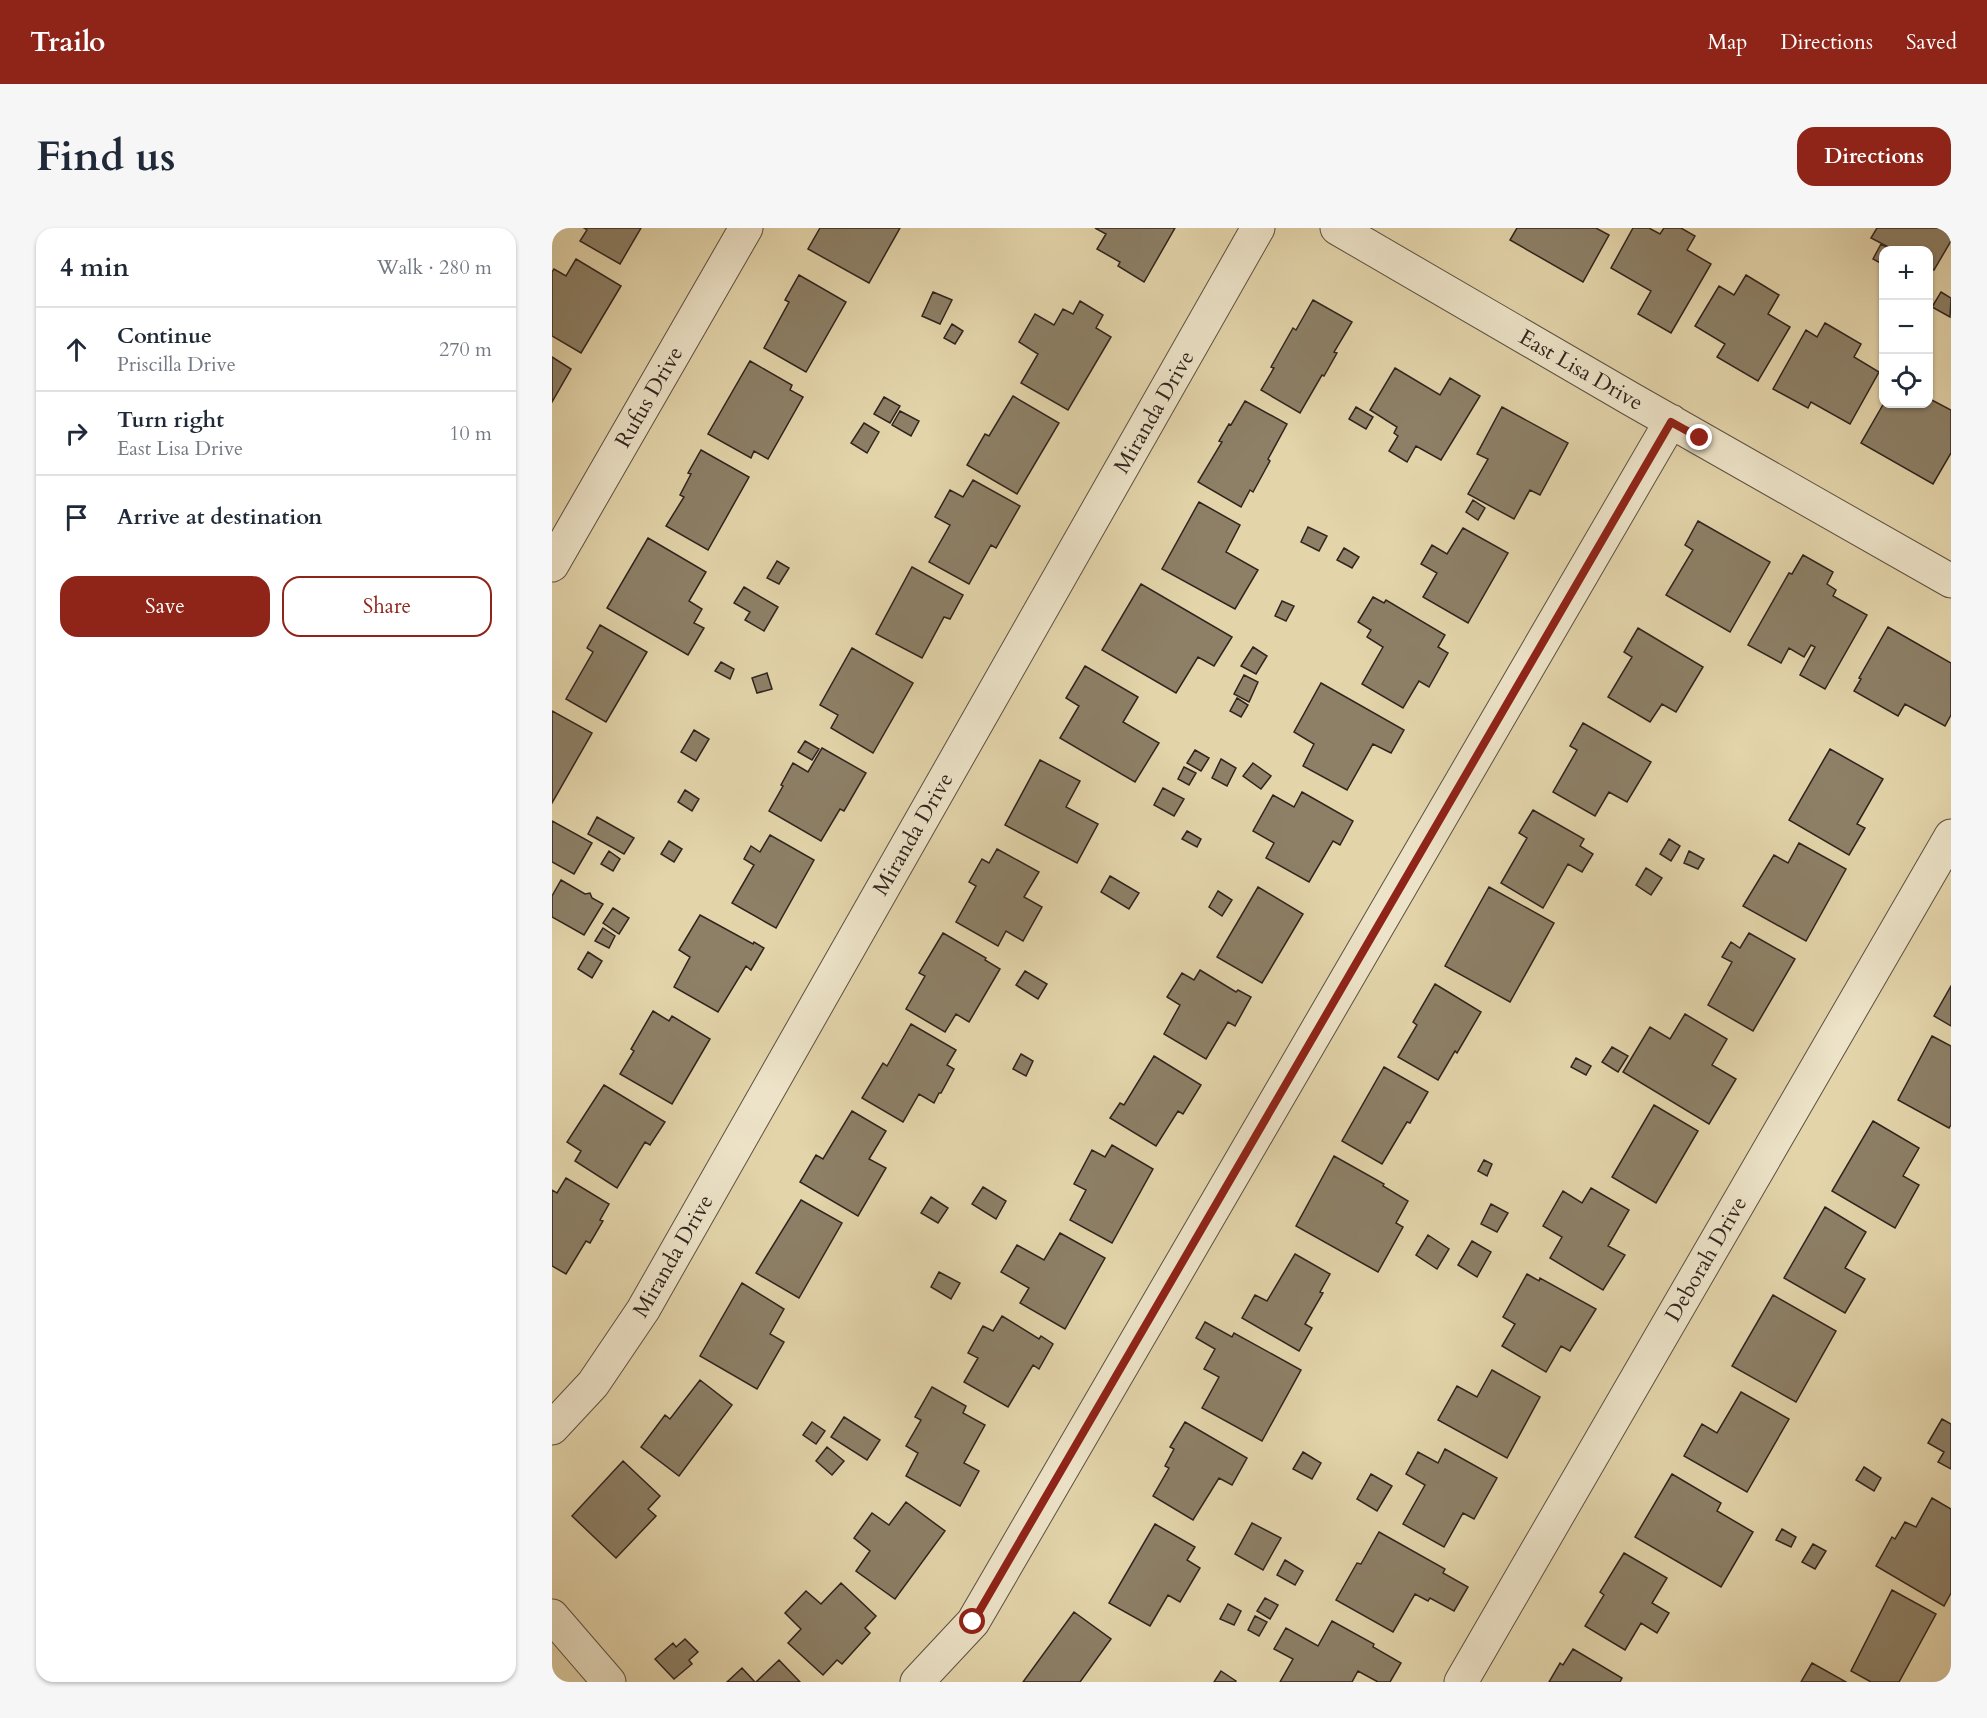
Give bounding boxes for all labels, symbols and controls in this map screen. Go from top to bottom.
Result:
text: Trailo [30,23,105,61]
text: Map [1707,28,1747,57]
text: Directions [1780,28,1873,57]
text: Saved [1906,28,1957,57]
button: Directions [1797,127,1951,186]
text: Find us [36,128,176,185]
map controls [1879,246,1933,408]
button: + [1879,246,1933,300]
text: 4 min [60,250,129,285]
text: Walk · 280 m [377,254,492,281]
button: − [1879,300,1933,354]
text: Continue [117,321,212,351]
street label: East Lisa Drive [1513,322,1649,418]
icon: ahead [60,333,93,366]
text: 270 m [439,336,492,363]
street label: Rufus Drive [608,341,690,453]
street label: Miranda Drive [1107,345,1201,479]
text: Priscilla Drive [117,351,236,378]
button: locate [1879,354,1933,408]
text: Turn right [117,405,224,435]
icon: right [60,417,93,450]
text: 10 m [449,420,492,447]
route end [1686,424,1712,450]
text: East Lisa Drive [117,435,243,462]
icon: arrive [60,501,93,534]
text: Arrive at destination [117,502,322,532]
button: Save [60,576,270,637]
button: Share [282,576,492,637]
street label: Miranda Drive [866,767,960,901]
street label: Miranda Drive [626,1189,720,1323]
street label: Deborah Drive [1658,1191,1754,1327]
route start [959,1608,985,1634]

